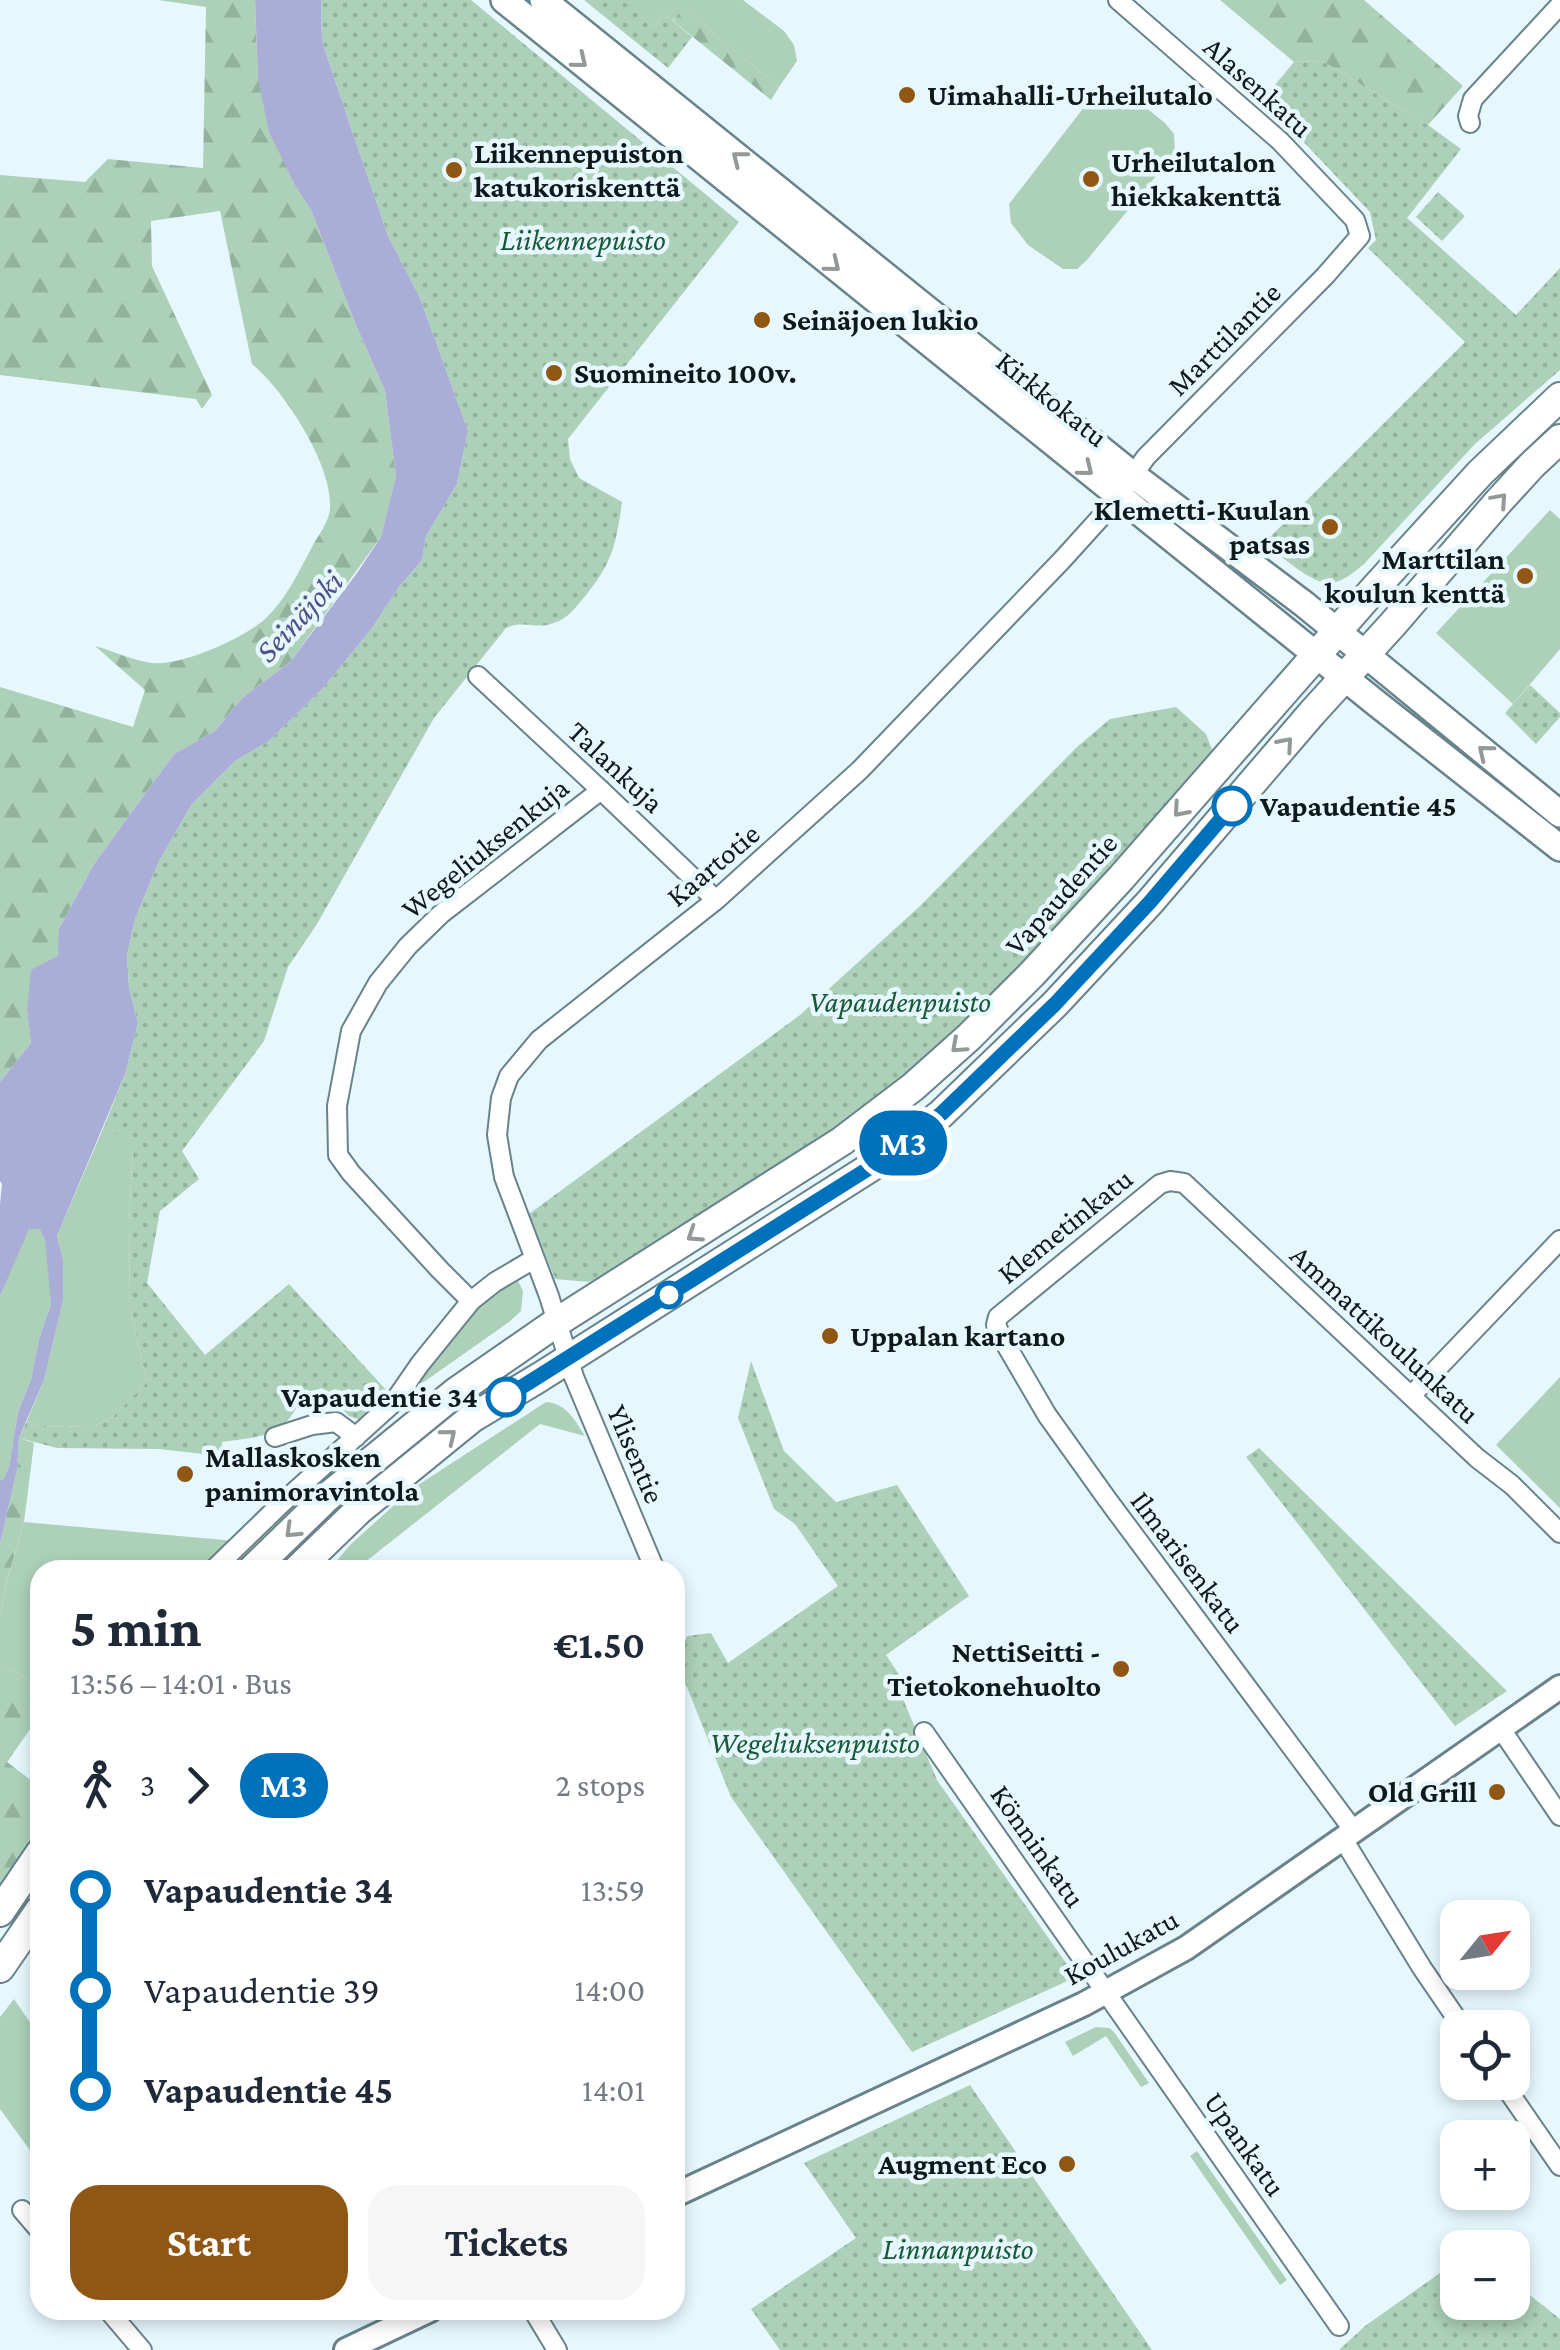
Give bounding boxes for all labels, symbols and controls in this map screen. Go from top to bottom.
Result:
street label: Alasenkatu [1198,30,1319,144]
one-way arrow [568,49,586,67]
place label: Uimahalli-Urheilutalo [927,78,1213,111]
marker: Uimahalli-Urheilutalo [896,84,918,106]
place label: Liikennepuiston katukoriskenttä [474,136,684,203]
place label: Urheilutalon hiekkakenttä [1111,145,1282,212]
one-way arrow [733,152,751,170]
marker: Liikennepuiston katukoriskenttä [443,159,465,181]
marker: Urheilutalon hiekkakenttä [1080,168,1102,190]
park label: Liikennepuisto [500,223,666,257]
one-way arrow [822,253,840,271]
street label: Marttilantie [1160,275,1287,402]
place label: Seinäjoen lukio [782,303,979,337]
marker: Seinäjoen lukio [751,309,773,331]
street label: Kirkkokatu [990,344,1114,453]
place label: Suomineito 100v. [574,356,797,389]
marker: Suomineito 100v. [543,362,565,384]
one-way arrow [1075,457,1093,475]
place label: Klemetti-Kuulan patsas [1094,493,1310,560]
one-way arrow [1489,493,1507,512]
marker: Klemetti-Kuulan patsas [1319,516,1341,538]
place label: Marttilan koulun kenttä [1324,542,1505,609]
water label: Seinäjoki [248,563,351,670]
marker: Marttilan koulun kenttä [1514,565,1536,587]
street label: Talankuja [561,714,671,820]
one-way arrow [1274,737,1292,756]
one-way arrow [1478,746,1496,764]
street label: Wegeliuksenkuja [395,770,576,926]
marker: Vapaudentie 45 [1213,787,1251,825]
place label: Vapaudentie 45 [1259,789,1457,822]
one-way arrow [1174,798,1192,816]
street label: Kaartotie [660,816,766,913]
street label: Vapaudentie [998,826,1124,962]
park label: Vapaudenpuisto [809,985,991,1019]
one-way arrow [951,1035,970,1053]
line badge: M3 [858,1110,948,1176]
text: M3 [879,1124,927,1163]
street label: Klemetinkatu [991,1161,1139,1290]
one-way arrow [687,1223,705,1242]
street label: Ammattikoulunkatu [1284,1238,1486,1430]
unlabelled marker [656,1282,682,1308]
place label: Uppalan kartano [850,1319,1065,1352]
marker: Uppalan kartano [819,1325,841,1347]
marker: Vapaudentie 34 [487,1378,525,1416]
place label: Vapaudentie 34 [280,1380,478,1413]
street label: Ylisentie [601,1400,672,1508]
one-way arrow [437,1430,455,1448]
place label: Mallaskosken panimoravintola [205,1440,420,1507]
marker: Mallaskosken panimoravintola [174,1463,196,1485]
street label: Ilmarisenkatu [1125,1484,1252,1639]
one-way arrow [286,1519,304,1537]
text: 5 min [70,1597,202,1658]
text: €1.50 [554,1624,645,1666]
place label: NettiSeitti - Tietokonehuolto [887,1635,1101,1702]
marker: NettiSeitti - Tietokonehuolto [1110,1658,1132,1680]
text: 13:56 – 14:01 · Bus [70,1665,292,1701]
park label: Wegeliuksenpuisto [710,1726,920,1760]
icon: walk [70,1758,125,1813]
icon: forward [170,1758,225,1813]
text: M3 [260,1766,308,1805]
text: 3 [140,1767,155,1803]
text: 2 stops [556,1767,645,1803]
place label: Old Grill [1368,1775,1477,1808]
street label: Könninkatu [984,1778,1093,1913]
marker: Old Grill [1486,1781,1508,1803]
text: Vapaudentie 34 [144,1869,393,1911]
text: 13:59 [581,1872,645,1908]
north arrow [1440,1900,1530,1990]
map controls [1440,1900,1530,2320]
street label: Koulukatu [1058,1902,1184,1991]
text: Vapaudentie 39 [144,1969,380,2011]
text: 14:00 [575,1972,645,2008]
button: locate [1440,2010,1530,2100]
text: Vapaudentie 45 [144,2069,393,2111]
text: 14:01 [582,2072,645,2108]
street label: Upankatu [1197,2085,1293,2203]
button: + [1440,2120,1530,2210]
place label: Augment Eco [877,2147,1047,2180]
marker: Augment Eco [1056,2153,1078,2175]
button: Start [70,2185,348,2300]
button: Tickets [368,2185,645,2300]
button: − [1440,2230,1530,2320]
park label: Linnanpuisto [882,2232,1034,2266]

